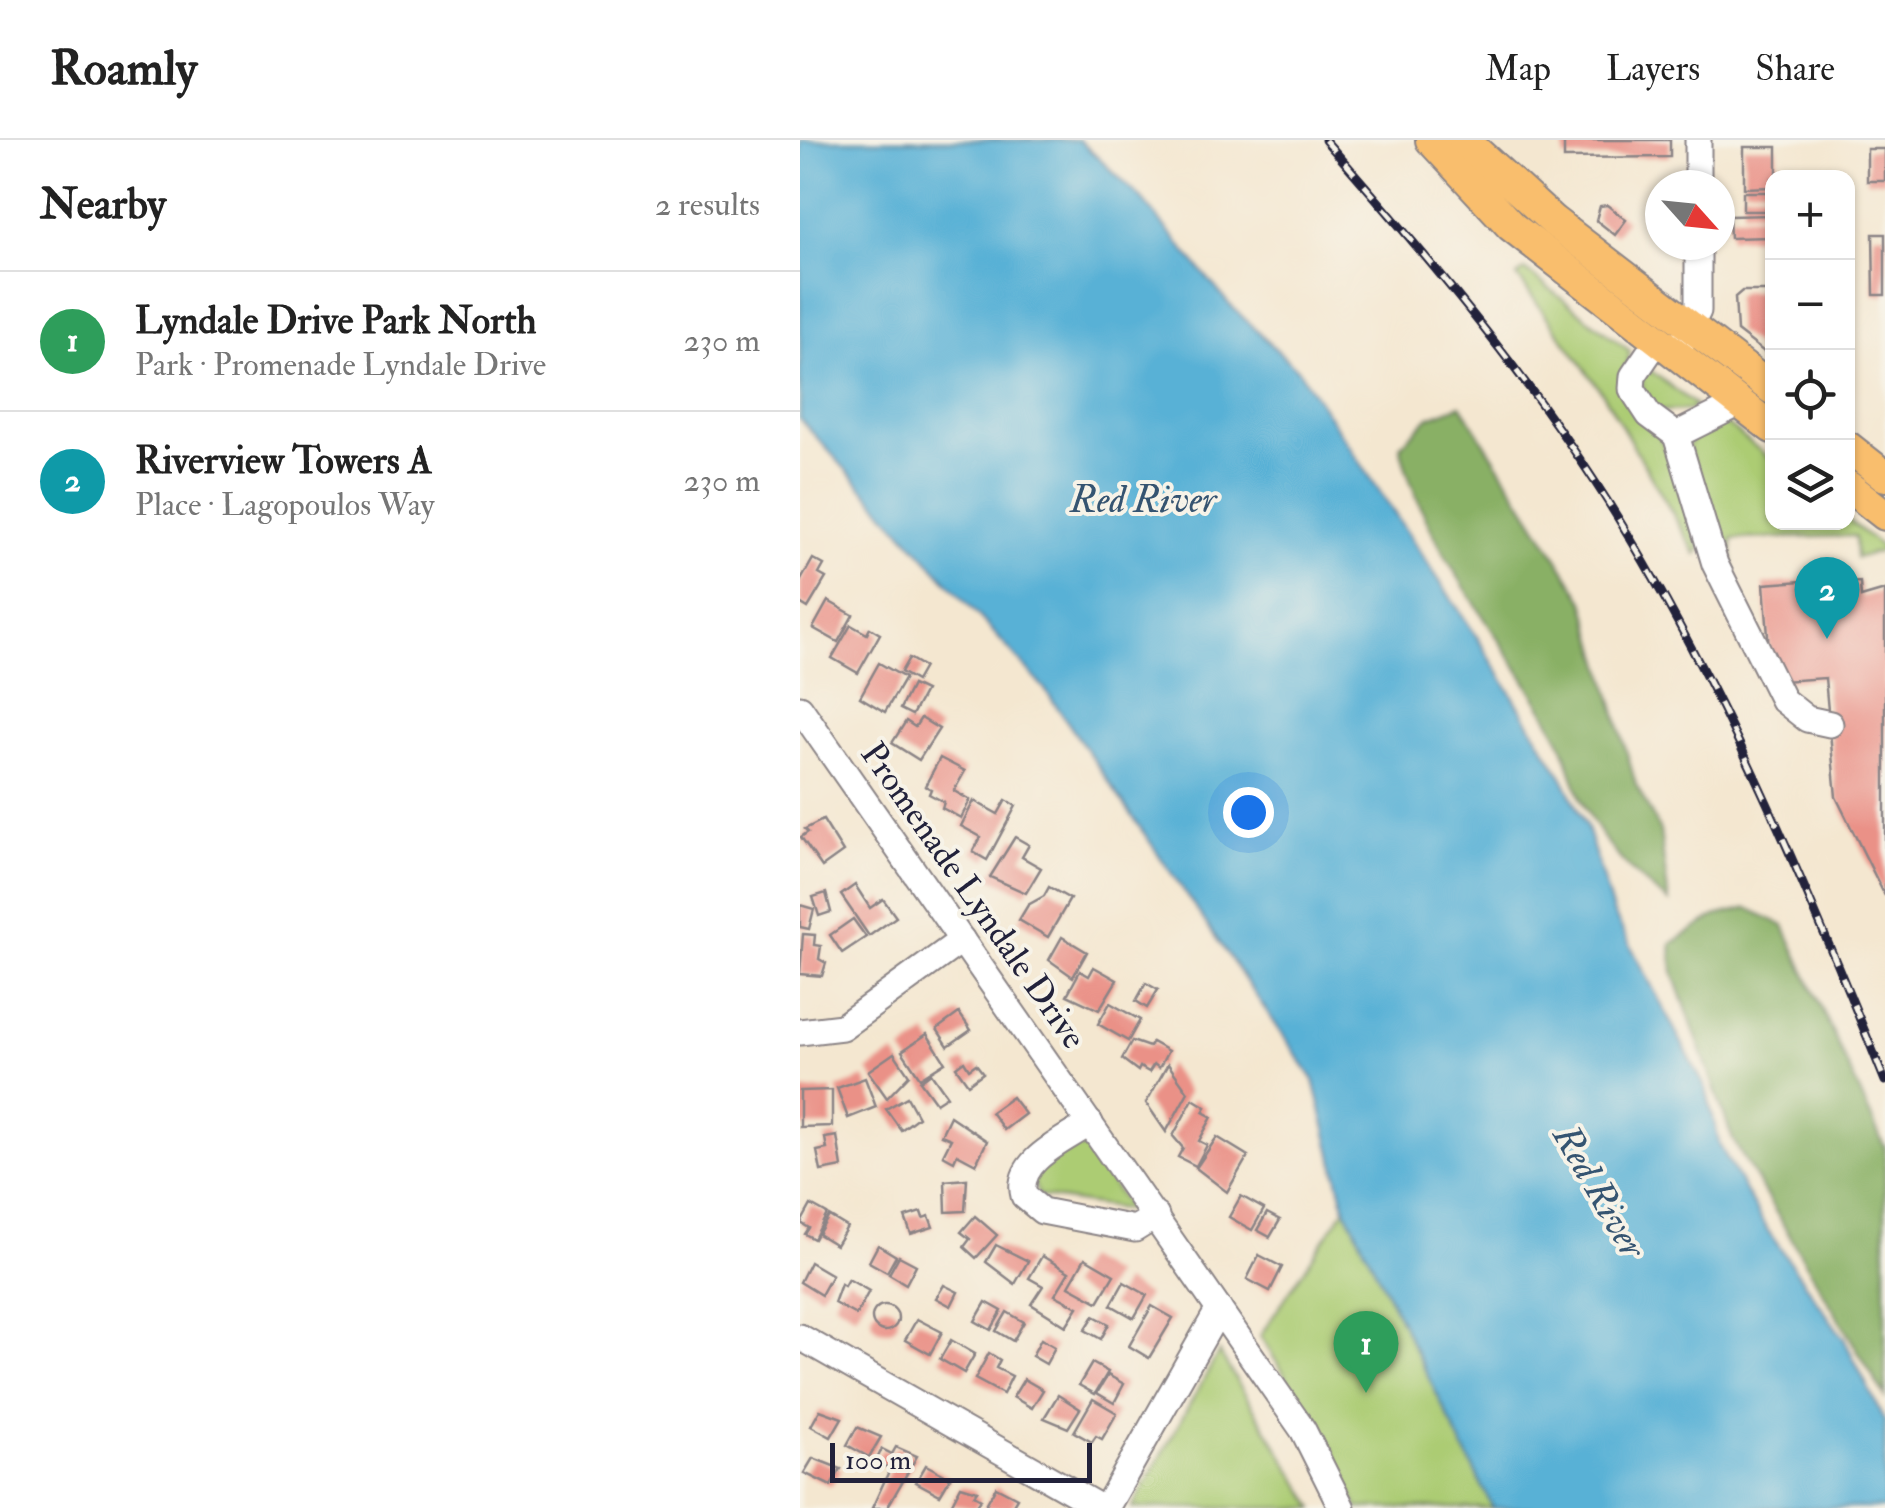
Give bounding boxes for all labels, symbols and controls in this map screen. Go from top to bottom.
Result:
text: Roamly [50,39,197,99]
text: Map [1485,47,1551,91]
text: Layers [1606,47,1700,91]
text: Share [1755,47,1835,91]
north arrow [1645,170,1735,260]
map controls [1765,170,1855,530]
button: + [1765,170,1855,260]
text: Nearby [40,179,166,231]
text: 2 results [655,185,760,225]
button: − [1765,260,1855,350]
text: Lyndale Drive Park North [135,297,536,345]
text: 1 [67,321,78,361]
text: 230 m [684,321,760,361]
text: Park · Promenade Lyndale Drive [135,345,546,385]
button: locate [1765,350,1855,440]
text: Riverview Towers A [135,437,432,485]
button: layers [1765,440,1855,530]
text: 2 [64,461,81,501]
text: 230 m [684,461,760,501]
water label: Red River [1069,476,1218,524]
text: Place · Lagopoulos Way [135,485,435,525]
pin: 2 [1794,556,1860,639]
street label: Promenade Lyndale Drive [851,734,1096,1057]
your location [1223,787,1274,838]
water label: Red River [1541,1115,1657,1268]
pin: 1 [1334,1310,1398,1393]
scale bar [830,1438,1092,1482]
text: 100 m [845,1443,911,1478]

